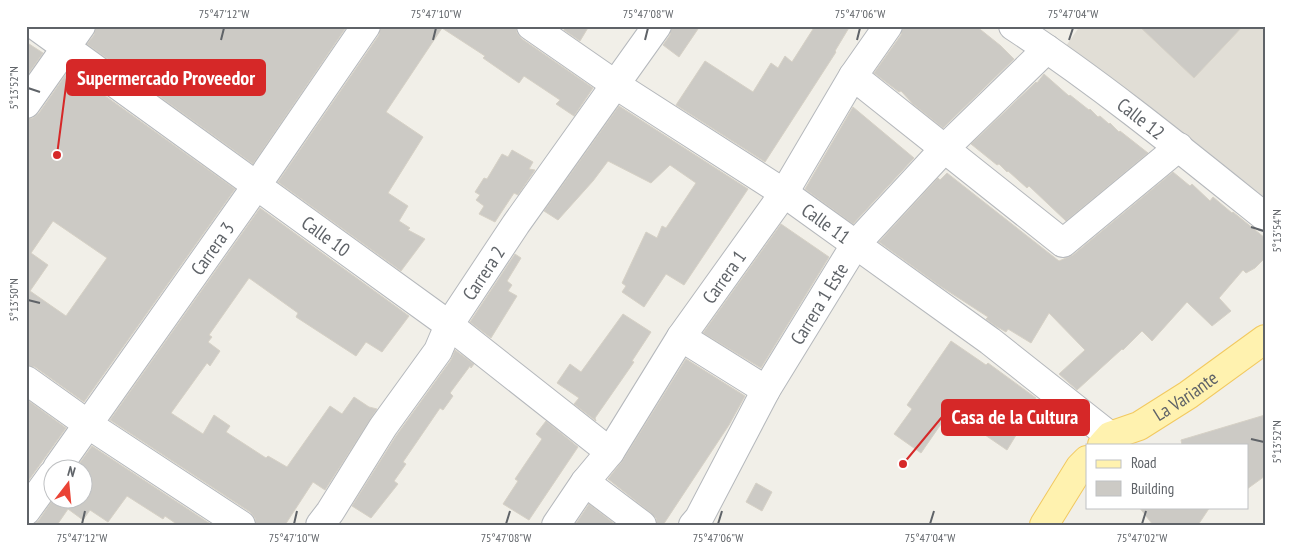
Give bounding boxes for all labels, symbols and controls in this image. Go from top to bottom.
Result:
text: 75°47'12"W [199,6,249,21]
text: 75°47'10"W [411,6,461,21]
text: 75°47'08"W [623,6,673,21]
text: 75°47'06"W [835,6,885,21]
text: 75°47'04"W [1048,6,1098,21]
callout: Supermercado Proveedor [67,60,265,95]
text: Supermercado Proveedor [77,65,255,91]
text: 5°13'52"N [6,66,21,110]
street label: Calle 12 [1112,92,1170,144]
street label: Calle 11 [797,198,855,249]
text: 5°13'54"N [1269,209,1284,253]
street label: Calle 10 [297,210,355,261]
street label: Carrera 3 [185,217,239,280]
street label: Carrera 2 [457,241,510,305]
street label: Carrera 1 [697,246,751,308]
street label: Carrera 1 Este [785,258,853,349]
text: 5°13'50"N [6,278,21,322]
street label: La Variante [1149,365,1222,426]
callout: Casa de la Cultura [942,400,1089,435]
text: Casa de la Cultura [952,404,1078,430]
text: 5°13'52"N [1269,420,1284,464]
legend [1086,444,1248,508]
text: Road [1131,453,1157,472]
north arrow [42,458,92,508]
text: N [65,462,78,481]
text: Building [1131,479,1174,498]
text: 75°47'12"W [57,530,107,545]
text: 75°47'10"W [269,530,319,545]
text: 75°47'08"W [481,530,531,545]
text: 75°47'06"W [693,530,743,545]
text: 75°47'04"W [905,530,955,545]
text: 75°47'02"W [1117,530,1167,545]

